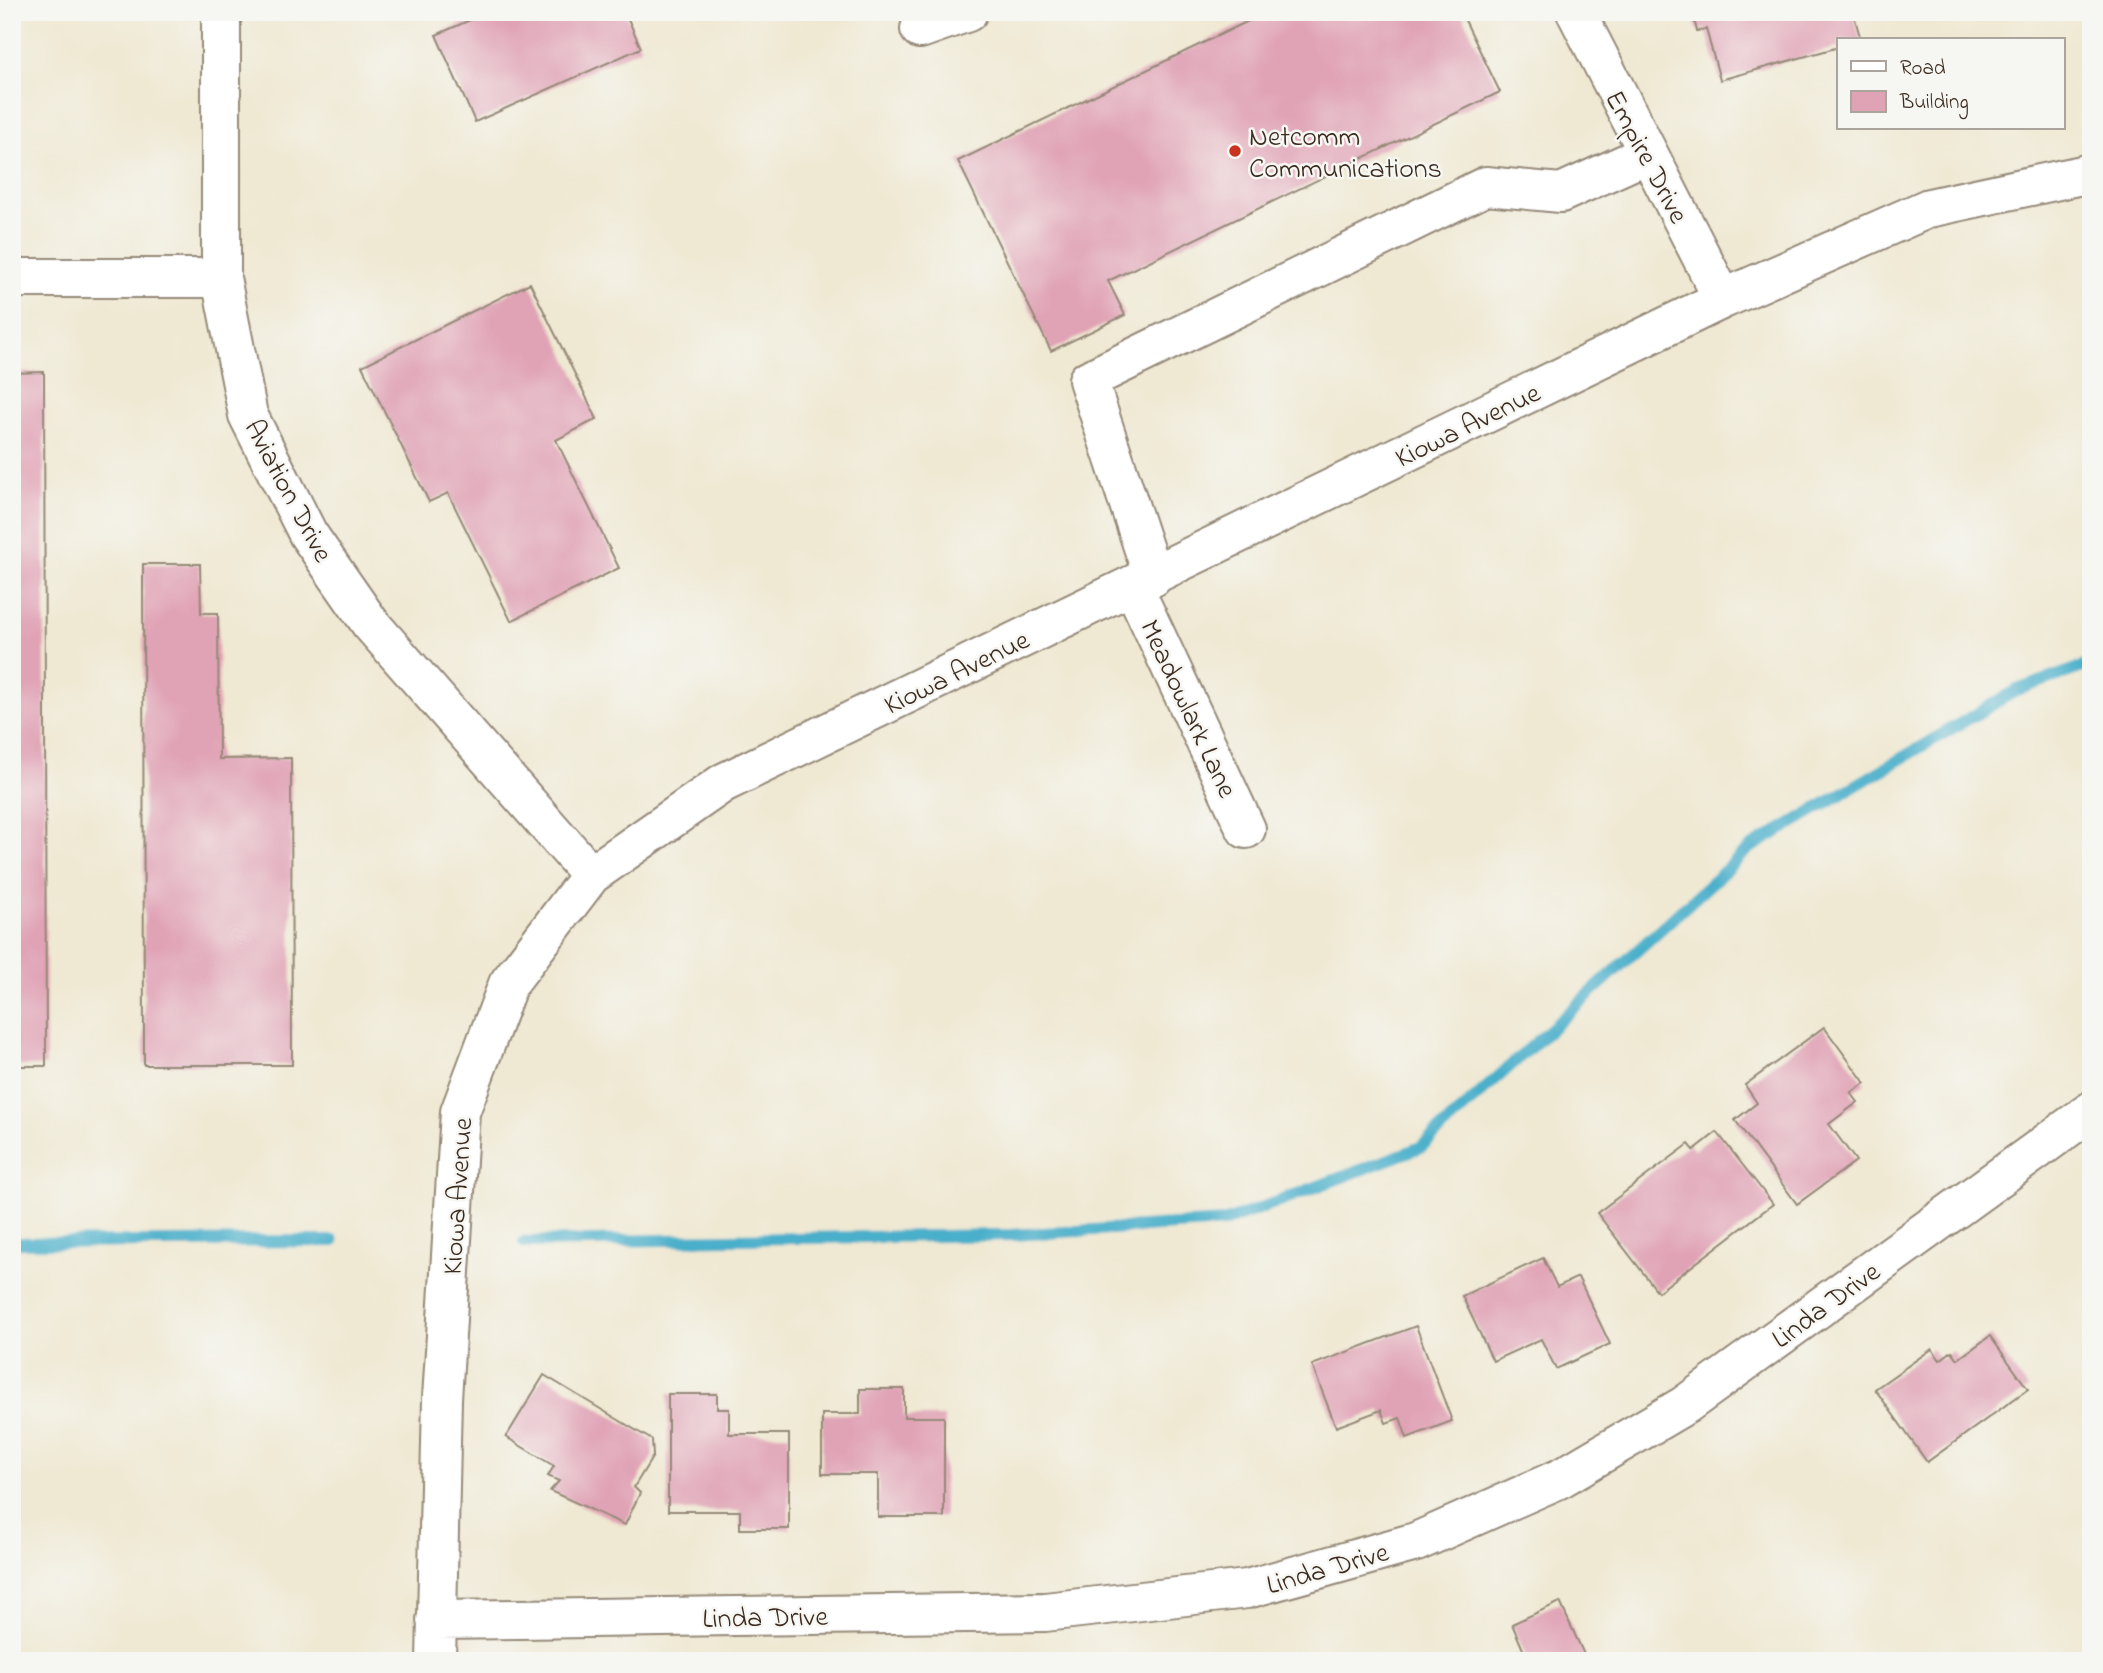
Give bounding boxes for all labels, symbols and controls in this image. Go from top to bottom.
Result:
legend [1837,38,2064,130]
text: Road [1900,54,1946,84]
street label: Empire Drive [1593,84,1697,232]
text: Building [1899,88,1969,120]
place label: Netcomm Communications [1249,118,1442,191]
marker: Netcomm Communications [1227,143,1243,159]
street label: Kiowa Avenue [1389,374,1549,480]
street label: Aviation Drive [232,413,342,571]
street label: Meadowlark Lane [1128,614,1246,806]
street label: Kiowa Avenue [878,621,1038,727]
street label: Kiowa Avenue [434,1116,485,1276]
street label: Linda Drive [1764,1253,1890,1360]
street label: Linda Drive [1262,1533,1394,1607]
street label: Linda Drive [702,1598,829,1641]

